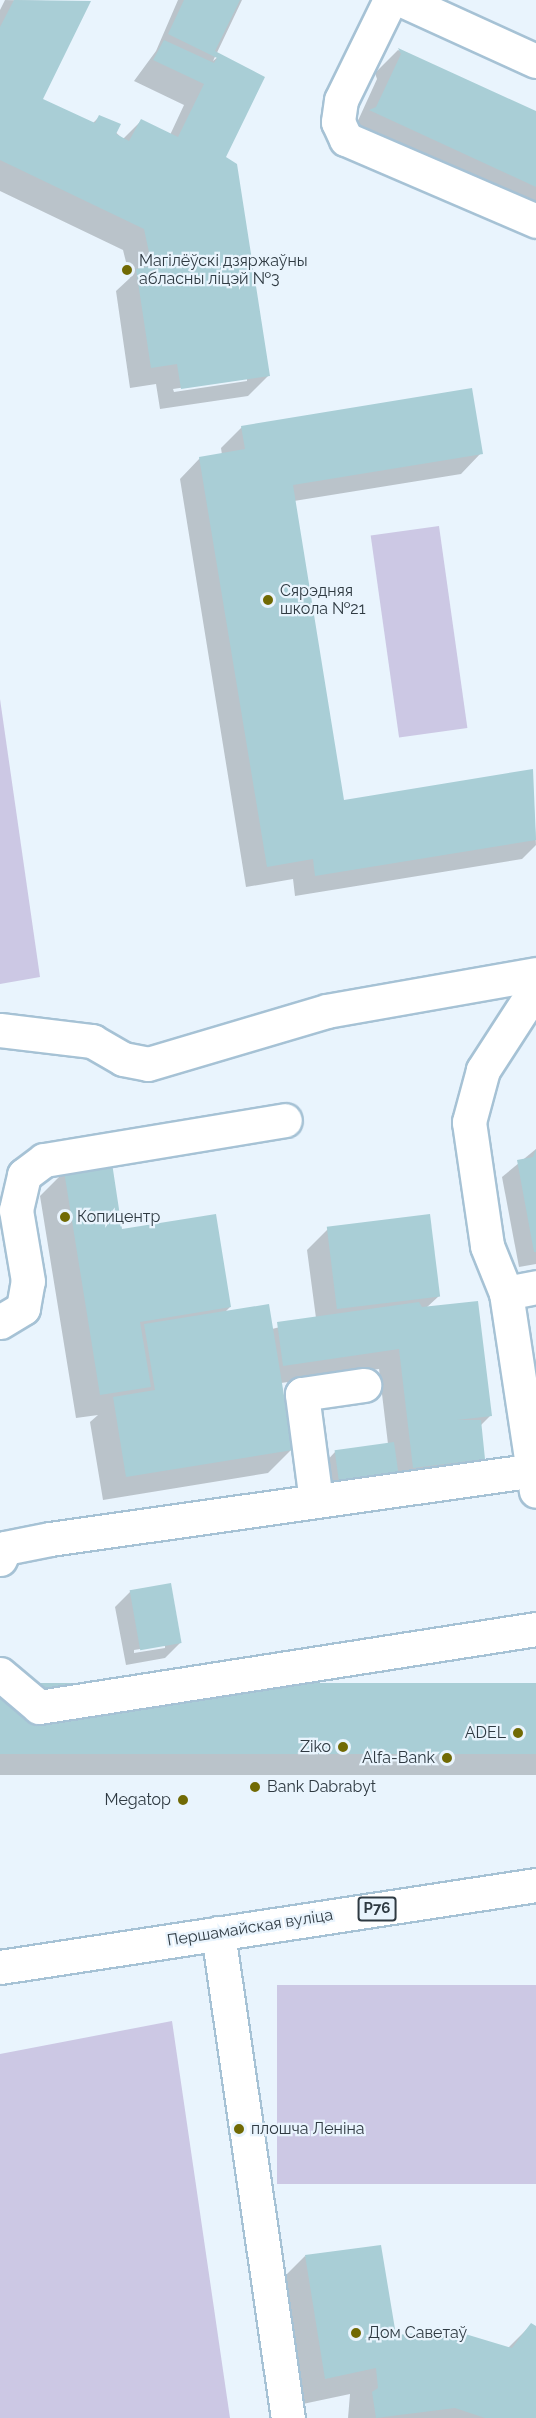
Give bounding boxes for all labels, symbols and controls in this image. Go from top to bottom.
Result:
place label: Магілёўскі дзяржаўны абласны ліцэй №3 [139,251,308,289]
marker: Магілёўскі дзяржаўны абласны ліцэй №3 [120,263,134,277]
place label: Сярэдняя школа №21 [280,581,366,619]
marker: Сярэдняя школа №21 [261,593,275,607]
place label: Копицентр [77,1207,160,1227]
marker: Копицентр [58,1210,72,1224]
place label: ADEL [465,1723,506,1743]
marker: ADEL [511,1726,525,1740]
place label: Ziko [300,1737,331,1757]
marker: Ziko [336,1740,350,1754]
place label: Alfa-Bank [362,1748,435,1768]
marker: Alfa-Bank [440,1751,454,1765]
place label: Bank Dabrabyt [267,1777,376,1797]
marker: Bank Dabrabyt [248,1780,262,1794]
place label: Megatop [105,1790,171,1810]
marker: Megatop [176,1793,190,1807]
road number: Р76 [358,1897,397,1921]
street label: Першамайская вуліца [166,1905,334,1951]
place label: плошча Леніна [251,2119,364,2139]
marker: плошча Леніна [232,2122,246,2136]
place label: Дом Саветаў [368,2323,467,2343]
marker: Дом Саветаў [349,2326,363,2340]

